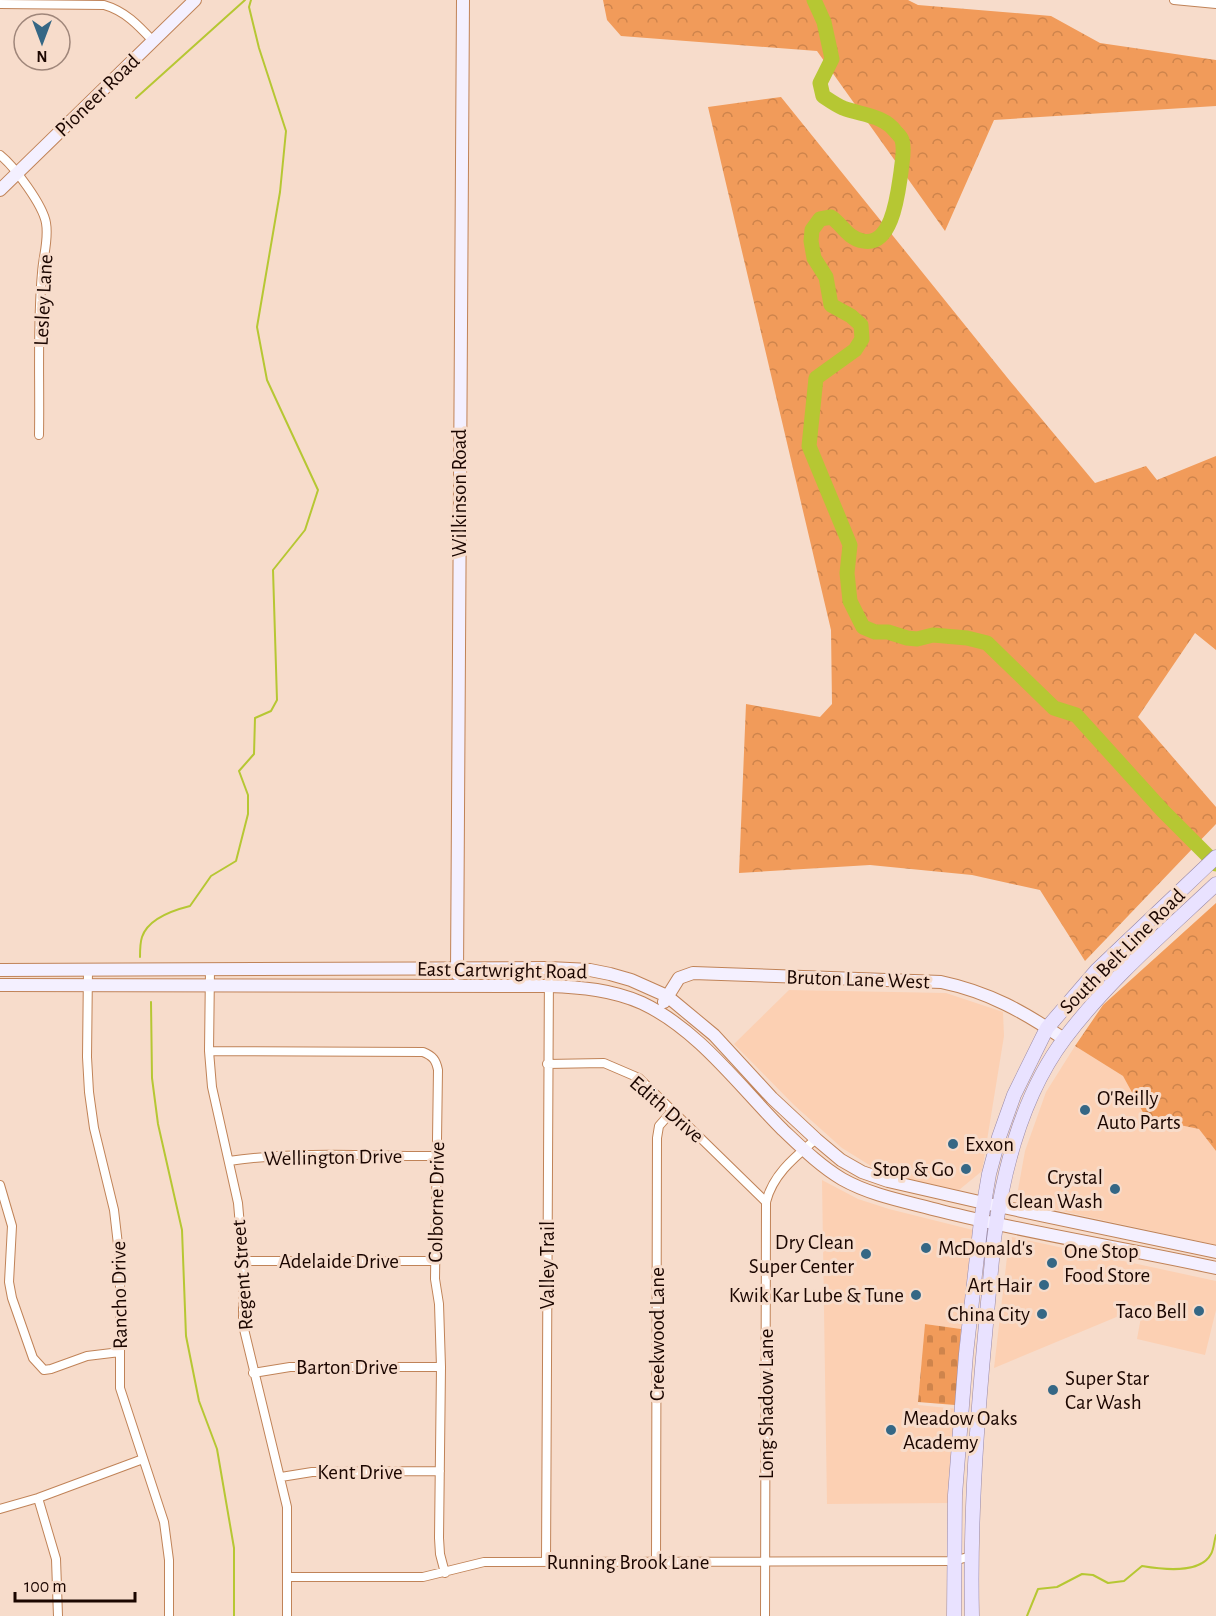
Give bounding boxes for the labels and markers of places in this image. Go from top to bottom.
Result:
place label: O'Reilly Auto Parts [1097,1088,1181,1133]
marker: O'Reilly Auto Parts [1078,1103,1092,1117]
place label: Exxon [965,1134,1014,1155]
marker: Exxon [946,1137,960,1151]
place label: Stop & Go [873,1159,954,1180]
marker: Stop & Go [959,1162,973,1176]
place label: Crystal Clean Wash [1007,1167,1103,1212]
marker: Crystal Clean Wash [1108,1182,1122,1196]
place label: Dry Clean Super Center [749,1232,854,1277]
place label: McDonald's [938,1238,1033,1259]
marker: McDonald's [919,1241,933,1255]
place label: One Stop Food Store [1064,1241,1150,1286]
marker: Dry Clean Super Center [859,1247,873,1261]
marker: One Stop Food Store [1045,1256,1059,1270]
place label: Art Hair [968,1275,1032,1296]
marker: Art Hair [1037,1278,1051,1292]
place label: Kwik Kar Lube & Tune [729,1285,904,1306]
marker: Kwik Kar Lube & Tune [909,1288,923,1302]
place label: Taco Bell [1115,1301,1187,1322]
place label: China City [947,1304,1030,1325]
marker: Taco Bell [1192,1304,1206,1318]
marker: China City [1035,1307,1049,1321]
place label: Super Star Car Wash [1065,1368,1149,1413]
marker: Super Star Car Wash [1046,1383,1060,1397]
place label: Meadow Oaks Academy [903,1408,1017,1453]
marker: Meadow Oaks Academy [884,1423,898,1437]

